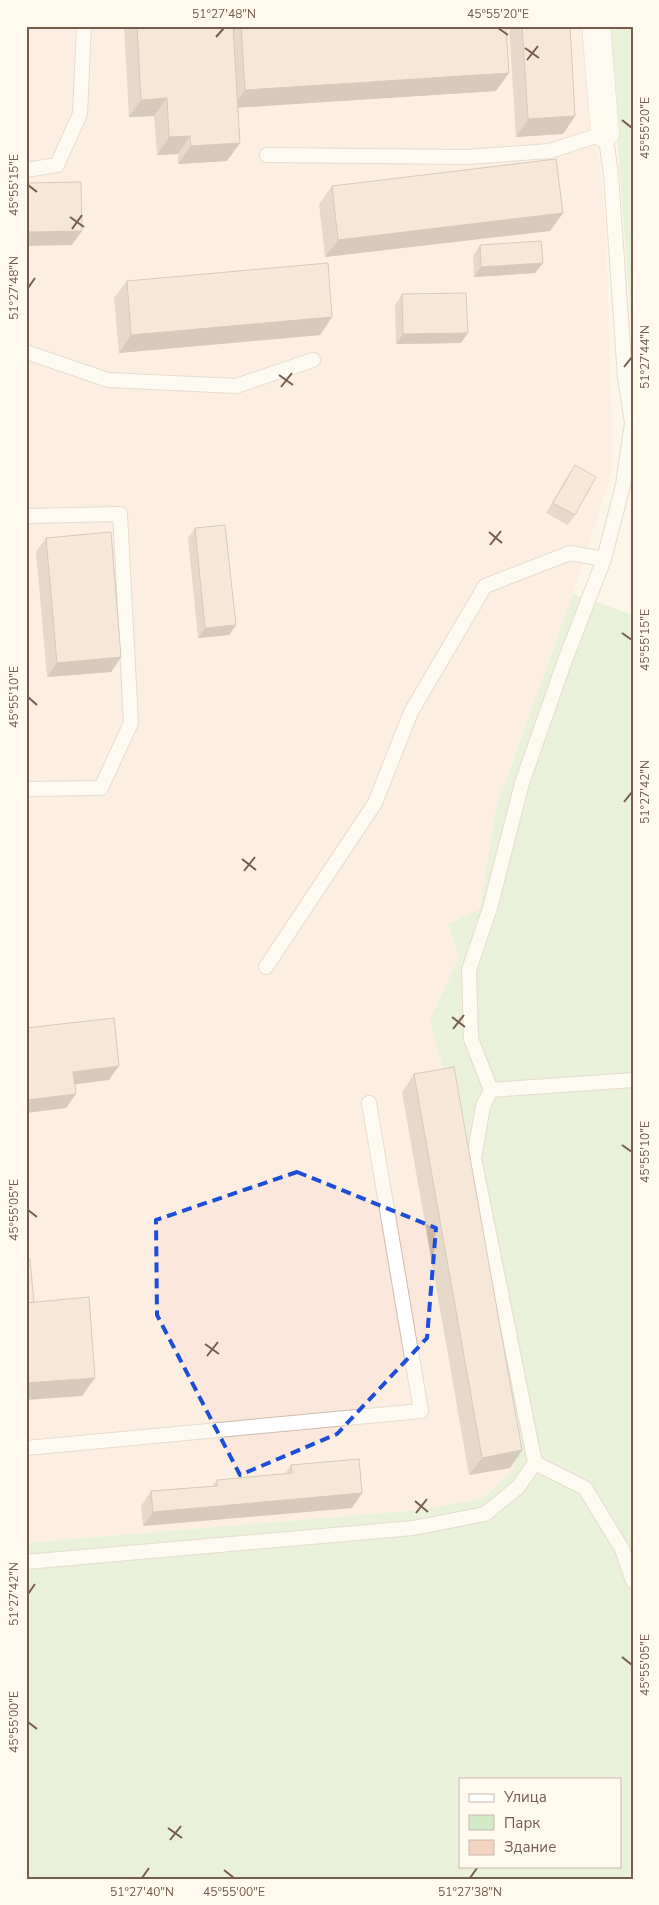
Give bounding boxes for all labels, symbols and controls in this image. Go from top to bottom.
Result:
text: 51°27'48"N [192,6,256,22]
text: 45°55'20"E [467,6,529,22]
text: 45°55'20"E [637,97,653,159]
text: 45°55'15"E [6,154,22,216]
text: 51°27'48"N [6,256,22,320]
text: 51°27'44"N [637,325,653,389]
text: 45°55'15"E [637,609,653,671]
text: 45°55'10"E [6,666,22,728]
text: 51°27'42"N [637,760,653,824]
text: 45°55'10"E [637,1121,653,1183]
text: 45°55'05"E [6,1179,22,1241]
text: 51°27'42"N [6,1562,22,1626]
text: 45°55'05"E [637,1634,653,1696]
text: 45°55'00"E [6,1691,22,1753]
legend [459,1778,622,1868]
text: Улица [503,1787,547,1807]
text: Парк [504,1813,540,1833]
text: Здание [504,1837,556,1857]
text: 51°27'40"N [110,1884,174,1900]
text: 45°55'00"E [203,1884,265,1900]
text: 51°27'38"N [438,1884,502,1900]

